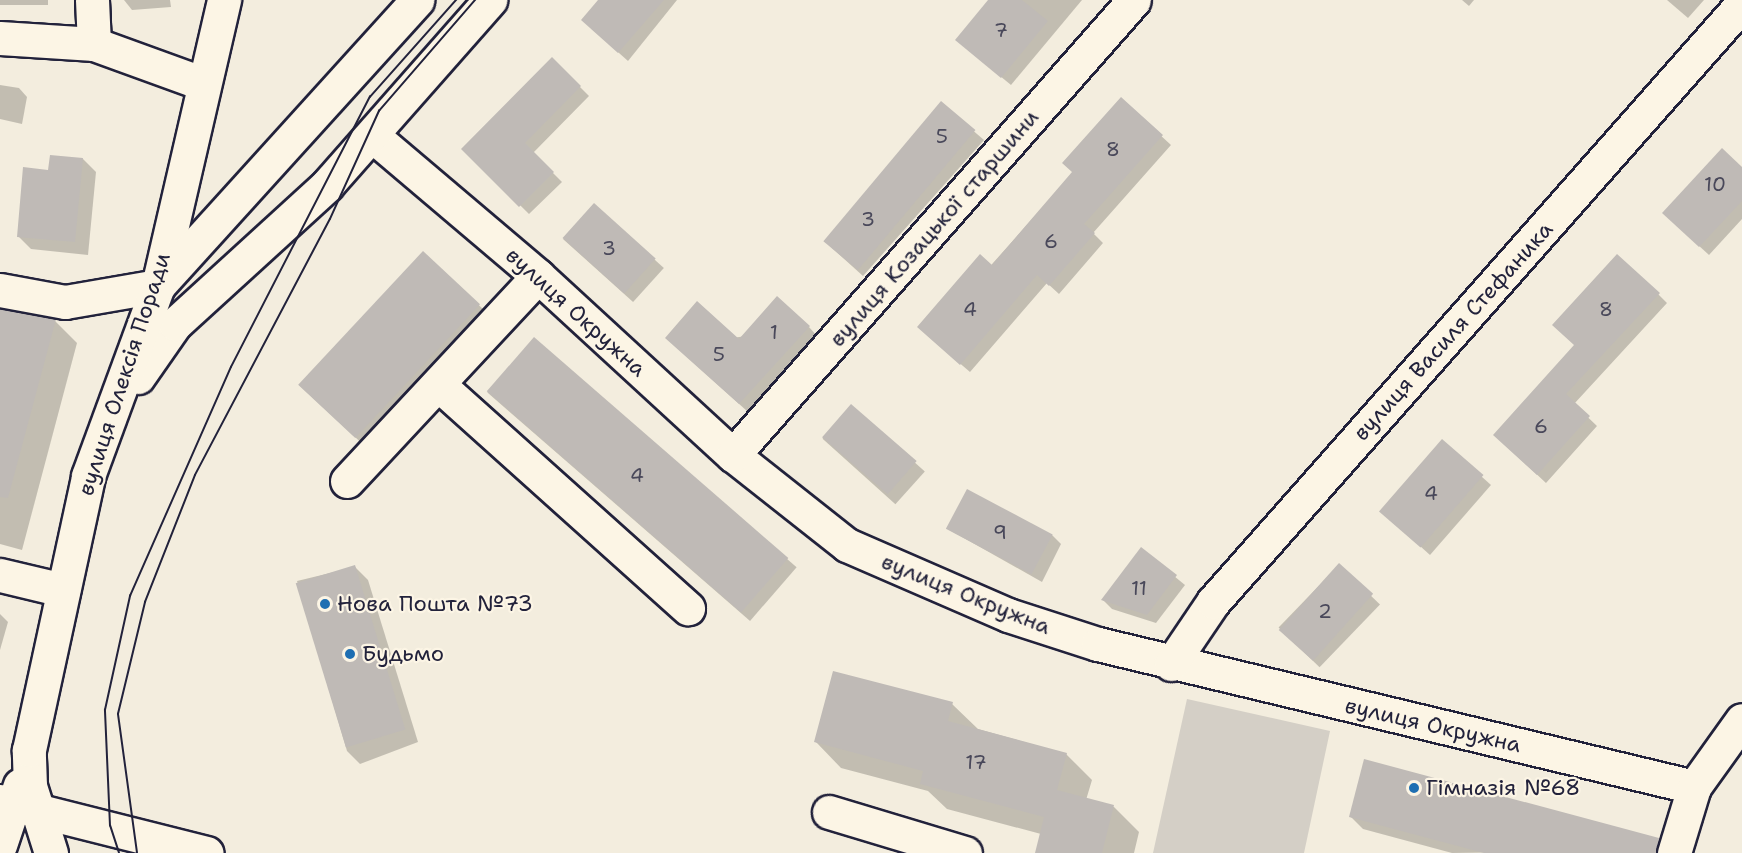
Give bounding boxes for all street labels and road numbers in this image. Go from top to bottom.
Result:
street label: вулиця Козацької старшини [824,104,1044,352]
street label: вулиця Василя Стефаника [1348,216,1558,446]
street label: вулиця Окружна [500,242,652,382]
street label: вулиця Олексія Поради [72,249,176,499]
street label: вулиця Окружна [878,548,1054,640]
street label: вулиця Окружна [1342,692,1524,758]

